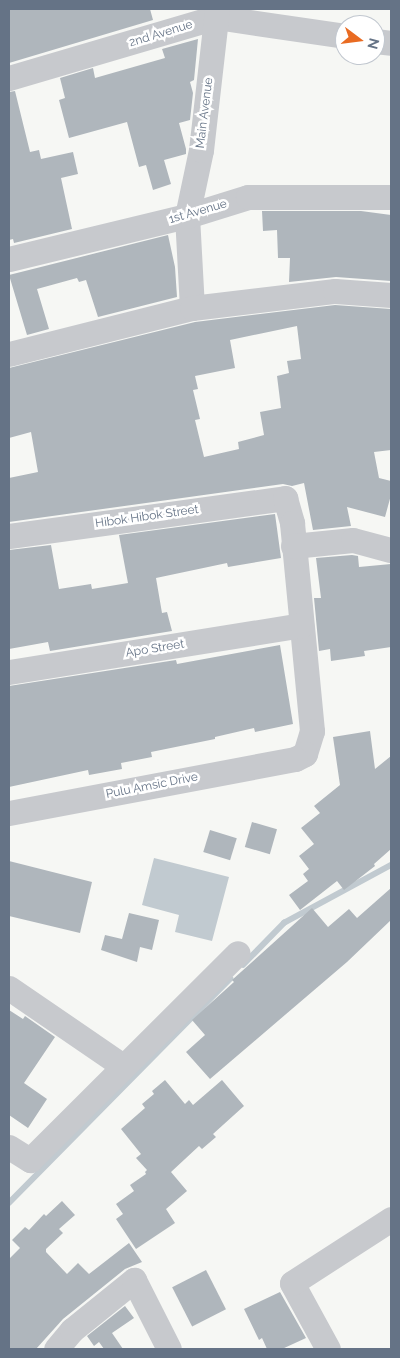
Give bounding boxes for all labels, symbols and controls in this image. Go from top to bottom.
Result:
north arrow [335,15,385,65]
street label: 2nd Avenue [127,17,195,51]
text: N [364,36,383,51]
street label: Main Avenue [193,76,217,150]
street label: 1st Avenue [167,197,229,227]
street label: Hibok Hibok Street [94,503,200,531]
street label: Apo Street [125,637,185,661]
street label: Pulu Amsic Drive [105,770,199,802]

